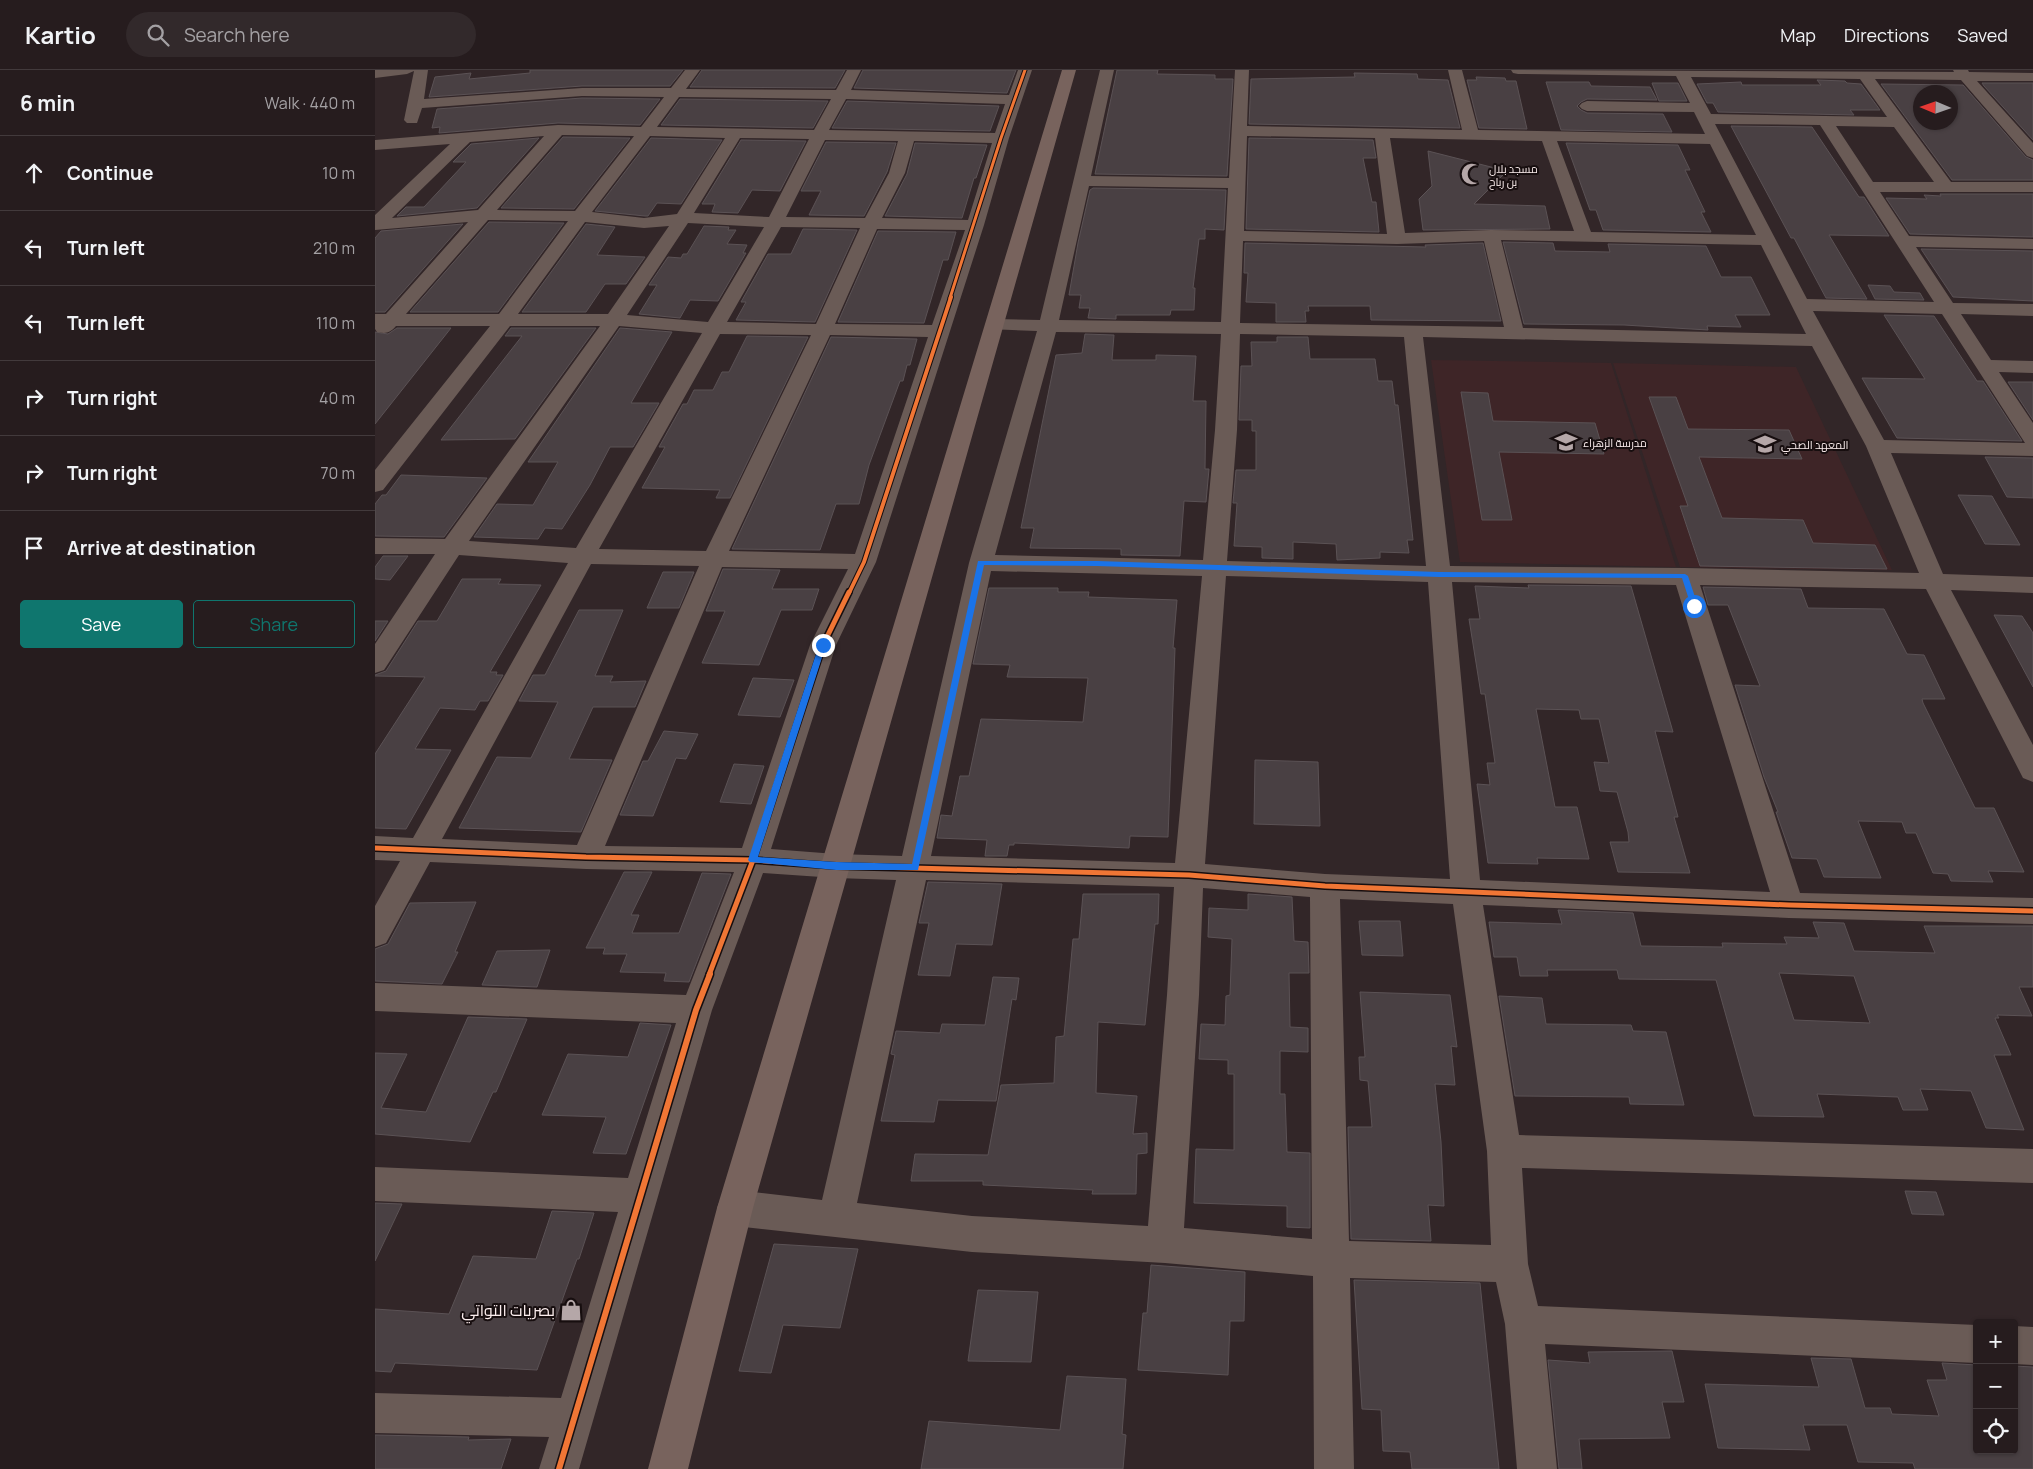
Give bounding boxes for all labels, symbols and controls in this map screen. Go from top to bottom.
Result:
search box [126,12,476,57]
text: Kartio [25,18,96,51]
icon: search [144,21,172,49]
text: Search here [184,22,290,48]
text: Map [1780,23,1816,47]
text: Directions [1844,23,1929,47]
text: Saved [1957,23,2008,47]
north arrow [1913,85,1958,130]
text: 6 min [20,89,75,117]
text: Walk · 440 m [265,92,355,114]
icon: ahead [20,159,48,187]
text: Continue [67,160,153,186]
mosque icon: مسجد بلال بن رباح [1459,161,1485,187]
place label: مسجد بلال بن رباح [1489,161,1538,190]
text: 10 m [322,162,355,184]
icon: left [20,234,48,262]
text: Turn left [67,235,145,261]
text: 210 m [313,237,355,259]
icon: left [20,309,48,337]
text: Turn left [67,310,145,336]
text: 110 m [316,312,355,334]
icon: right [20,384,48,412]
text: Turn right [67,385,157,411]
text: 40 m [319,387,355,409]
school or university icon: مدرسة الزهراء [1553,429,1579,455]
school or university icon: المعهد الصحي [1752,431,1778,457]
place label: مدرسة الزهراء [1583,435,1647,450]
place label: المعهد الصحي [1781,437,1848,454]
icon: right [20,459,48,487]
text: Turn right [67,460,157,486]
text: 70 m [320,462,355,484]
icon: arrive [20,534,48,562]
text: Arrive at destination [67,535,256,561]
route start [1683,595,1706,618]
button: Save [20,600,183,648]
button: Share [193,600,355,648]
route end [812,634,835,657]
shop icon: بصريات التواتي [558,1297,584,1323]
place label: بصريات التواتي [461,1299,555,1324]
map controls [1973,1319,2018,1454]
button: + [1973,1319,2018,1364]
button: − [1973,1364,2018,1409]
button: locate [1973,1409,2018,1454]

